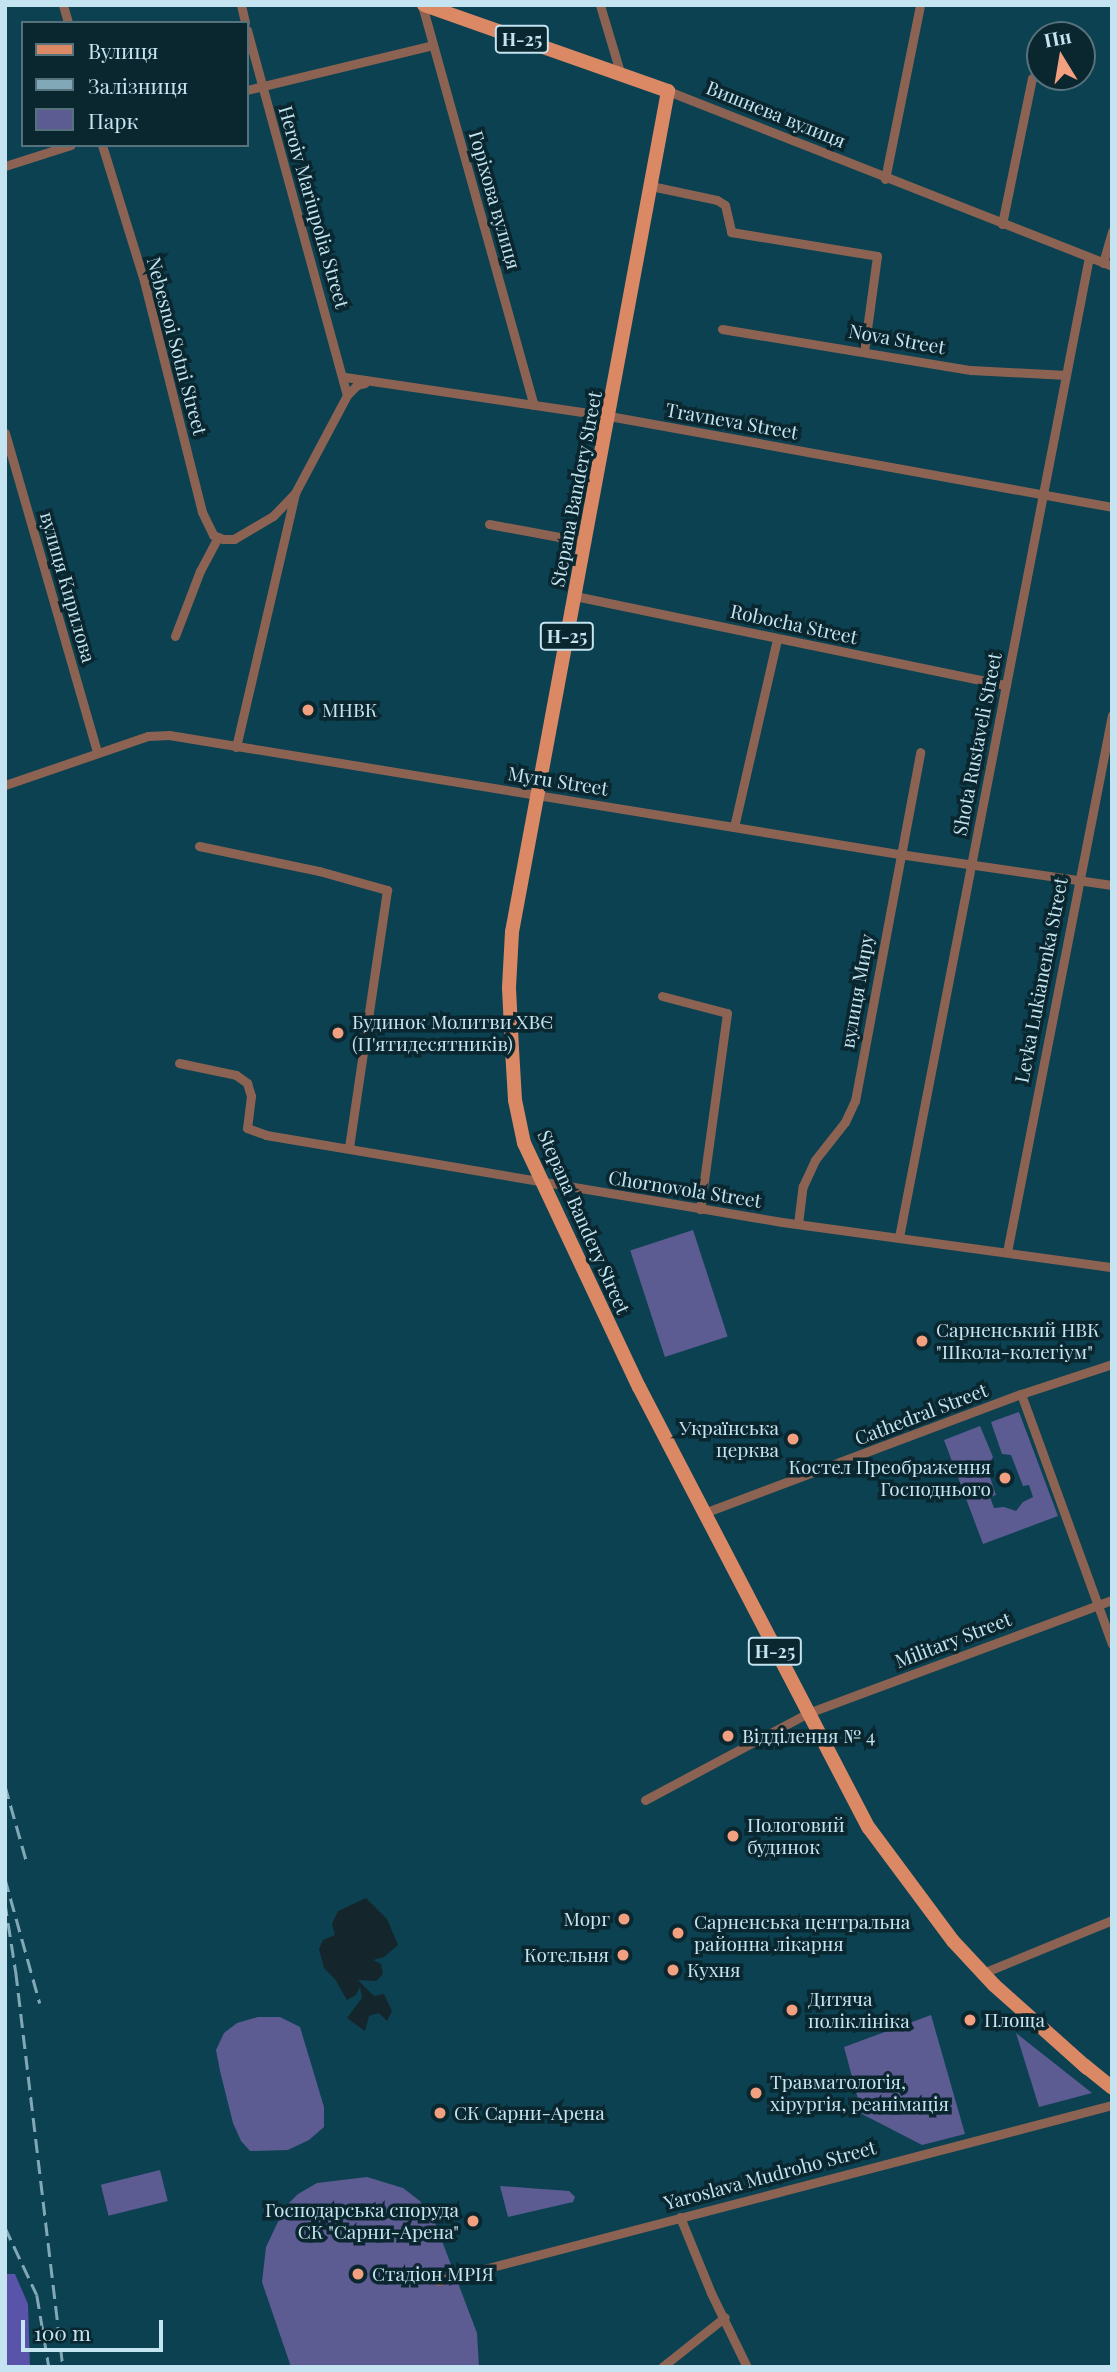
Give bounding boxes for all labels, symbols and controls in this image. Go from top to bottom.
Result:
legend [21,21,248,147]
north arrow [1026,21,1096,91]
text: Пн [1041,22,1073,53]
road number: Н-25 [494,24,550,54]
text: Вулиця [88,36,158,64]
text: Залізниця [88,71,188,99]
street label: Вишнева вулиця [703,76,849,152]
street label: Heroiv Mariupolia Street [274,103,354,311]
text: Парк [88,106,138,134]
street label: Горіхова вулиця [464,128,526,272]
street label: Nebesnoi Sotni Street [142,254,212,438]
street label: Nova Street [847,319,947,359]
street label: Stepana Bandery Street [546,389,606,589]
street label: Travneva Street [664,398,800,444]
street label: вулиця Кирилова [36,509,100,665]
street label: Robocha Street [728,599,860,649]
road number: Н-25 [539,622,595,650]
street label: Shota Rustaveli Street [948,650,1006,838]
place label: МНВК [322,699,378,721]
marker: МНВК [300,702,316,718]
street label: Myru Street [506,762,610,800]
street label: Levka Lukianenka Street [1010,875,1072,1085]
street label: вулиця Миру [836,932,878,1050]
place label: Будинок Молитви ХВЄ (П'ятидесятників) [352,1011,553,1055]
marker: Будинок Молитви ХВЄ (П'ятидесятників) [330,1025,346,1041]
street label: Stepana Bandery Street [533,1126,635,1318]
street label: Chornovola Street [607,1166,763,1212]
place label: Сарненський НВК "Школа-колегіум" [936,1319,1100,1363]
marker: Сарненський НВК "Школа-колегіум" [914,1333,930,1349]
street label: Cathedral Street [851,1378,991,1450]
place label: Українська церква [679,1417,779,1461]
marker: Українська церква [785,1431,801,1447]
place label: Костел Преображення Господнього [788,1456,991,1500]
marker: Костел Преображення Господнього [997,1470,1013,1486]
street label: Military Street [891,1607,1015,1673]
road number: Н-25 [747,1636,803,1666]
place label: Відділення № 4 [742,1725,876,1747]
marker: Відділення № 4 [720,1728,736,1744]
place label: Пологовий будинок [747,1814,845,1858]
marker: Пологовий будинок [725,1828,741,1844]
place label: Морг [564,1908,610,1930]
marker: Морг [616,1911,632,1927]
place label: Сарненська центральна районна лікарня [694,1911,910,1955]
marker: Сарненська центральна районна лікарня [668,1923,688,1943]
place label: Котельня [524,1944,609,1966]
marker: Котельня [615,1947,631,1963]
place label: Кухня [687,1959,740,1981]
marker: Кухня [665,1962,681,1978]
place label: Дитяча поліклініка [808,1988,910,2032]
marker: Дитяча поліклініка [782,2000,802,2020]
place label: Площа [984,2009,1045,2031]
marker: Площа [962,2012,978,2028]
place label: Травматологія, хірургія, реанімація [770,2071,949,2115]
marker: Травматологія, хірургія, реанімація [748,2085,764,2101]
place label: СК Сарни-Арена [454,2102,605,2124]
marker: СК Сарни-Арена [432,2105,448,2121]
street label: Yaroslava Mudroho Street [661,2136,879,2214]
place label: Господарська споруда СК "Сарни-Арена" [265,2199,459,2243]
marker: Господарська споруда СК "Сарни-Арена" [465,2213,481,2229]
place label: Стадіон МРІЯ [372,2263,494,2285]
marker: Стадіон МРІЯ [350,2266,366,2282]
scale bar [24,2306,166,2350]
text: 100 m [34,2318,91,2346]

